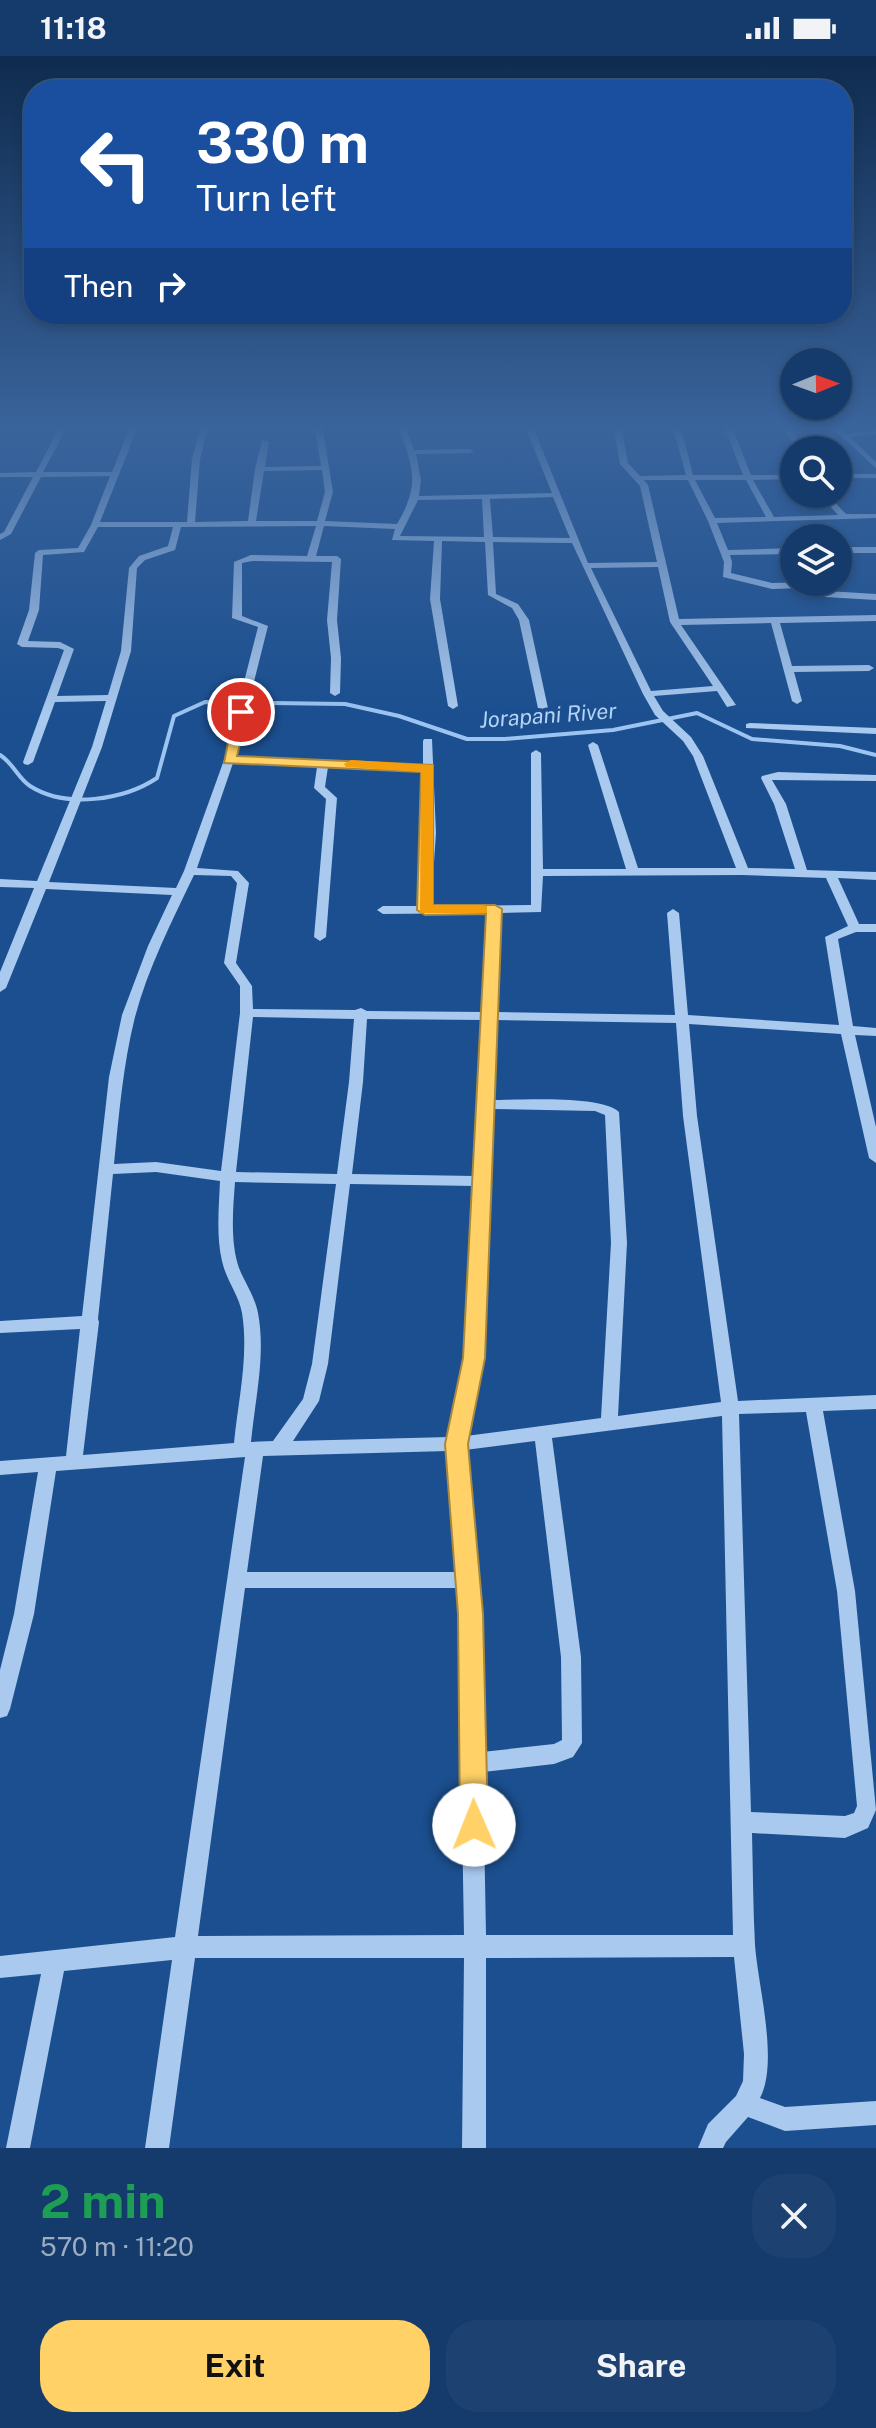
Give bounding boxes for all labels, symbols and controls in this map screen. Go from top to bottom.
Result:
text: 11:18 [40,10,107,46]
text: 330 m [196,110,369,176]
icon: left [64,112,168,216]
text: Turn left [196,177,337,219]
icon: right [149,264,193,308]
text: Then [64,268,133,304]
north arrow [780,348,852,420]
map controls [780,348,852,596]
button: search [780,436,852,508]
button: layers [780,524,852,596]
pin [207,678,275,746]
icon: arrive [219,690,263,734]
water label: Jorapani River [479,697,618,733]
position arrow [432,1783,516,1867]
text: 2 min [40,2172,166,2229]
button: close [752,2174,836,2258]
text: 570 m · 11:20 [40,2231,194,2262]
button: Exit [40,2320,430,2412]
button: Share [446,2320,836,2412]

